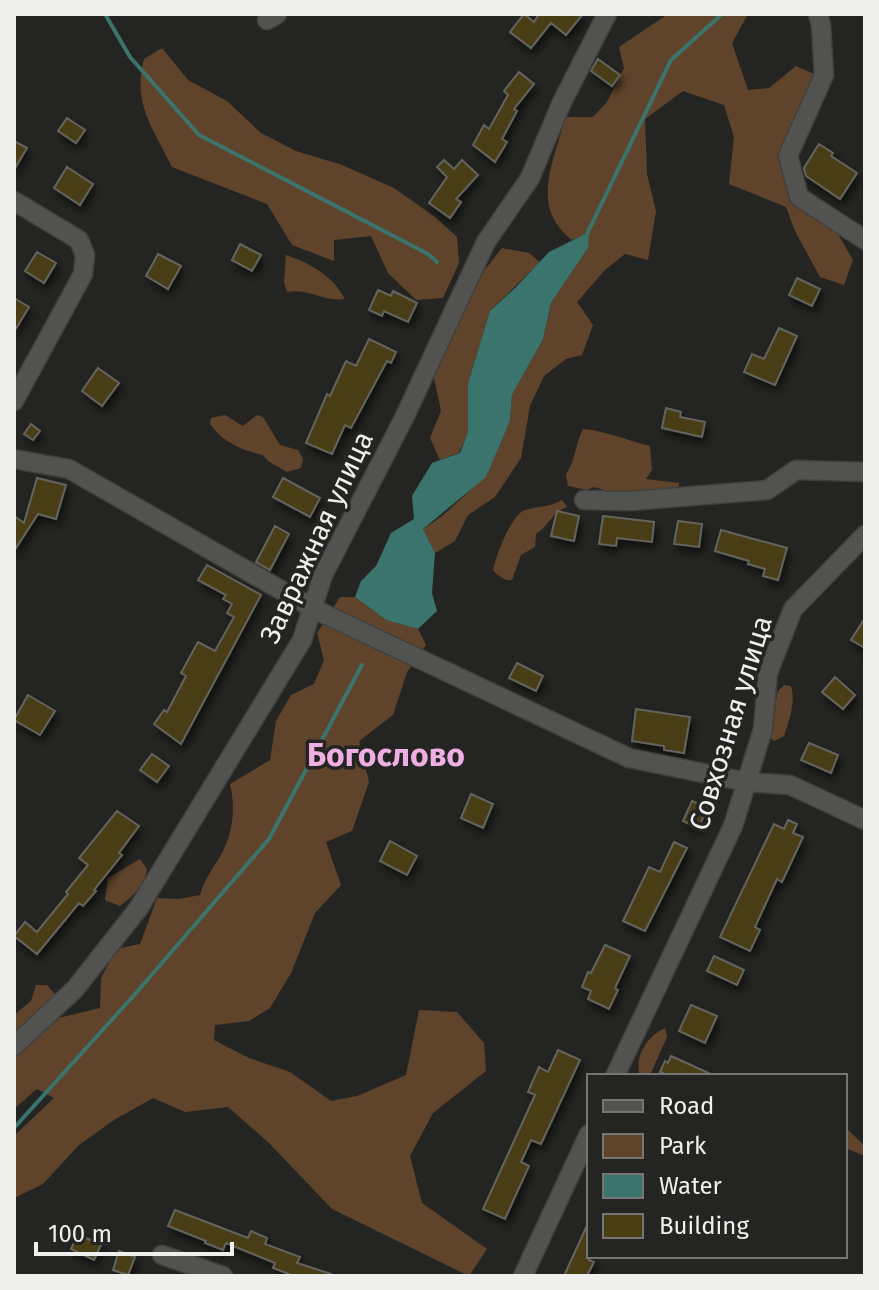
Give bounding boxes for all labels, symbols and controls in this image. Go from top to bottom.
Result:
street label: Завражная улица [253,426,380,648]
street label: Совхозная улица [682,612,779,834]
district label: Богослово [307,736,465,774]
legend [587,1074,847,1258]
text: Road [659,1092,714,1120]
text: Park [659,1132,707,1160]
text: Water [659,1172,723,1200]
scale bar [36,1206,232,1256]
text: Building [659,1212,749,1240]
text: 100 m [48,1220,112,1248]

